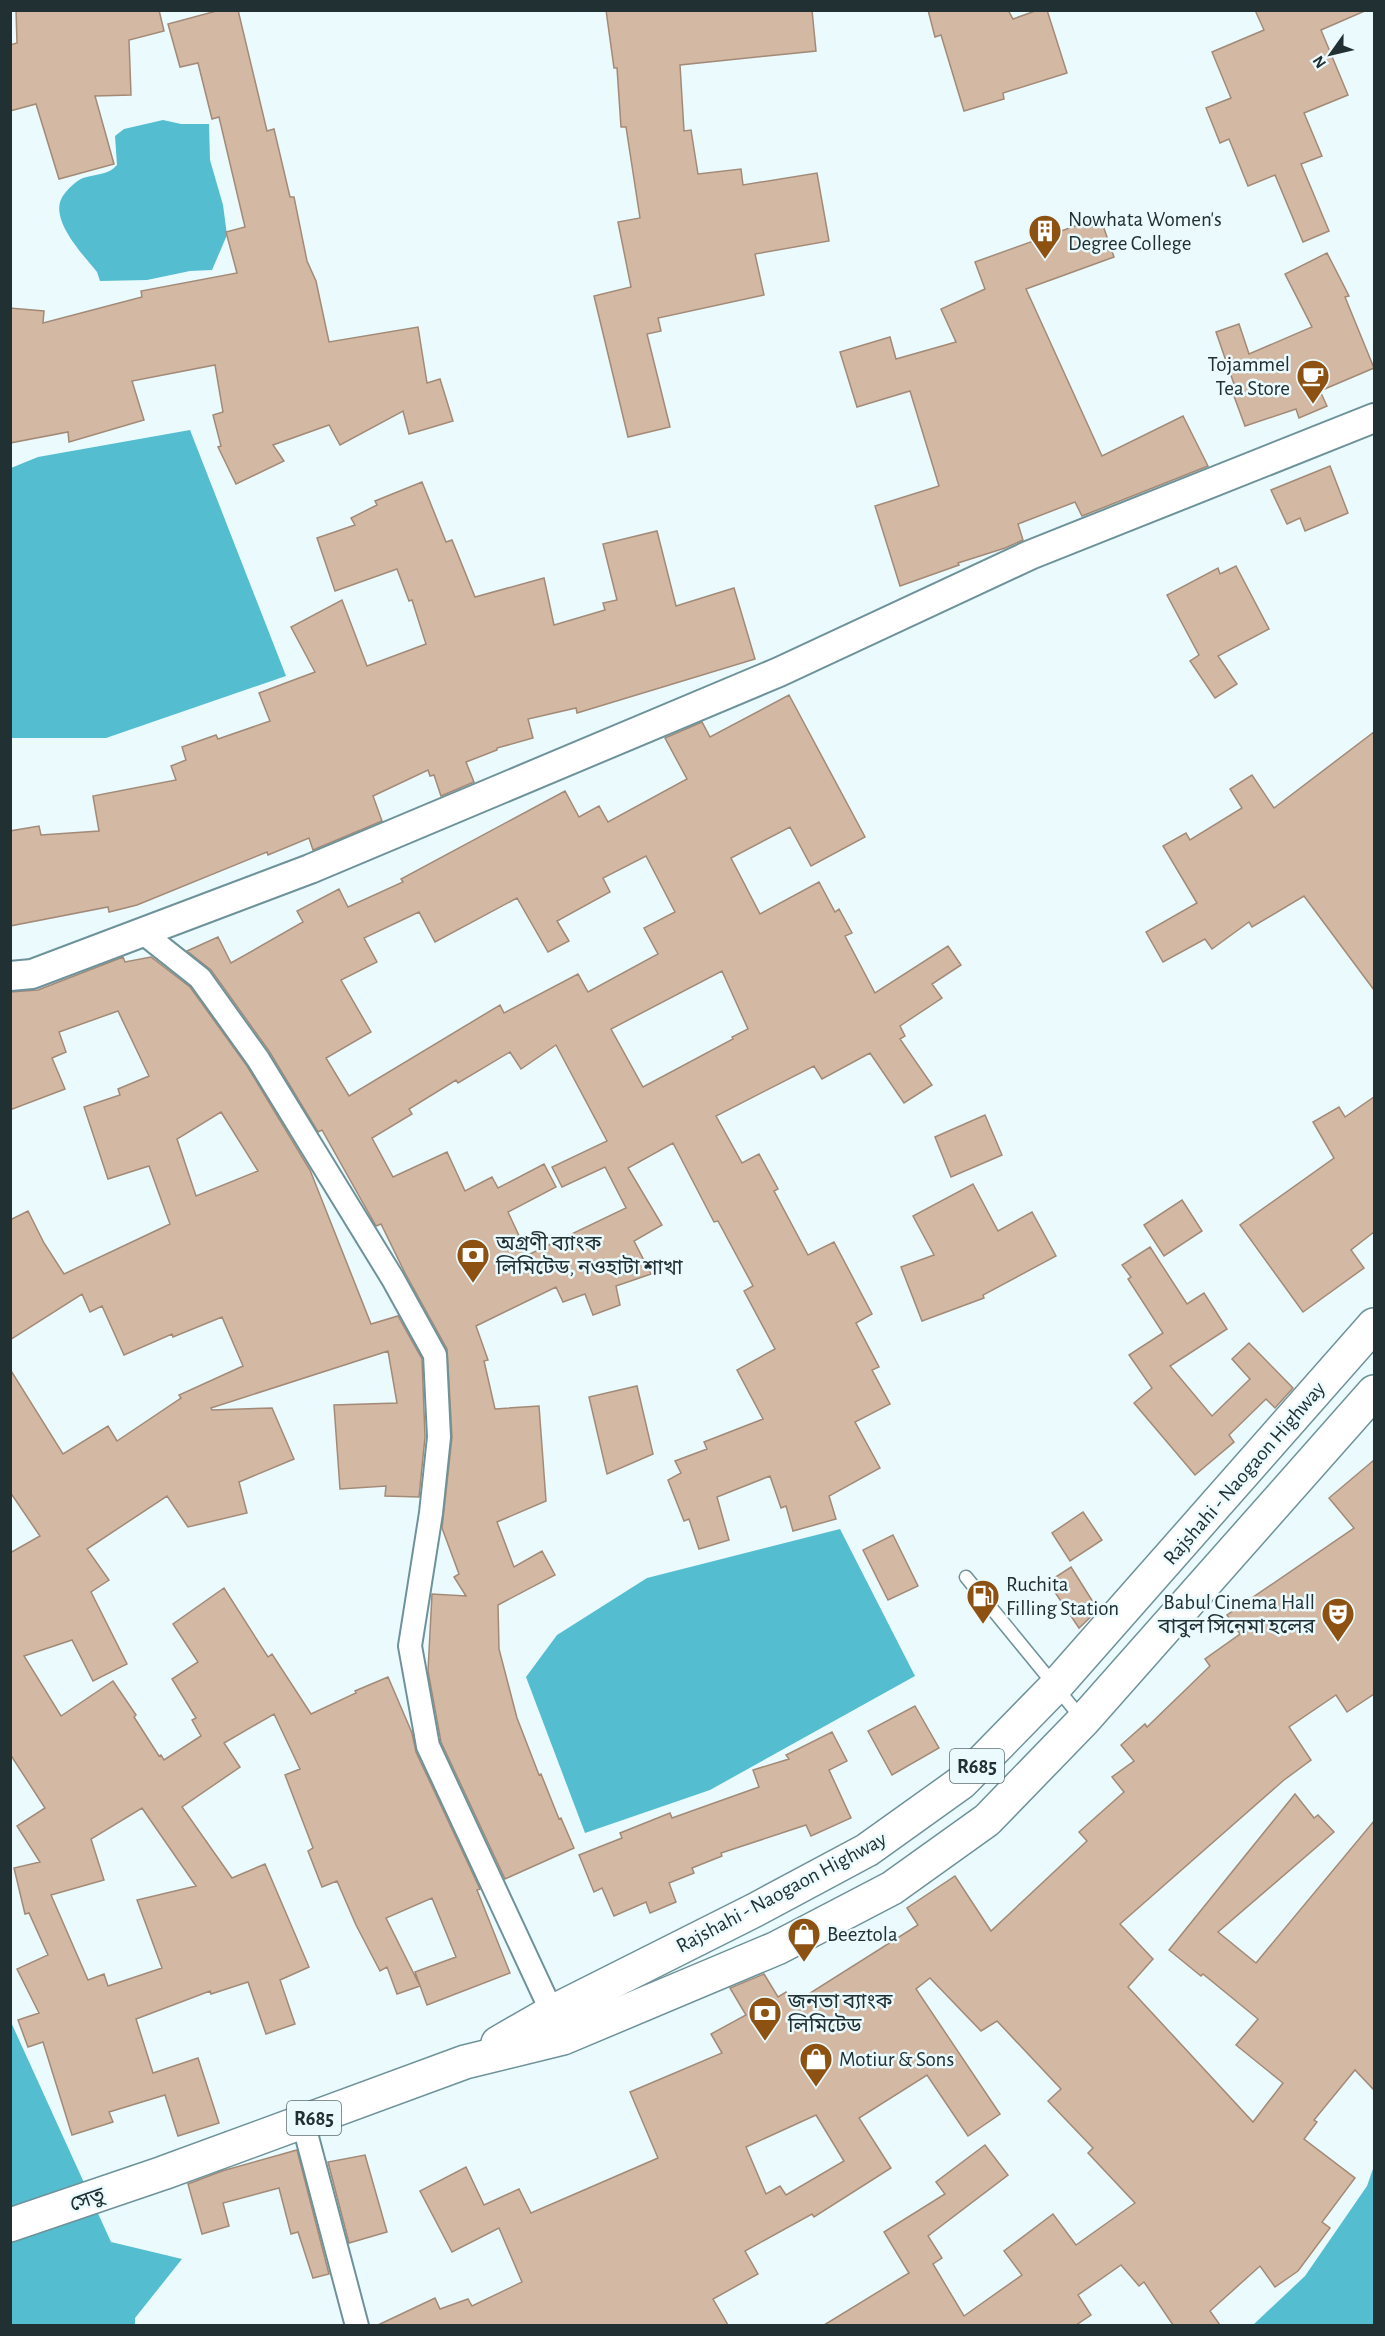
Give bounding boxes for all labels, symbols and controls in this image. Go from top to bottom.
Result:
north arrow [1301,24,1361,84]
text: N [1310,53,1329,71]
place label: Nowhata Women's Degree College [1068,209,1222,254]
building icon: Nowhata Women's Degree College [1027,213,1063,260]
place label: Tojammel Tea Store [1207,354,1290,399]
cafe icon: Tojammel Tea Store [1295,358,1331,405]
place label: অগ্রণী ব্যাংক লিমিটেড, নওহাটা শাখা [495,1231,683,1278]
bank icon: অগ্রণী ব্যাংক লিমিটেড, নওহাটা শাখা [455,1237,491,1284]
street label: Rajshahi - Naogaon Highway [1159,1378,1329,1569]
place label: Ruchita Filling Station [1006,1574,1119,1619]
fuel station icon: Ruchita Filling Station [965,1578,1001,1625]
place label: Babul Cinema Hall বাবুল সিনেমা হলের [1157,1592,1315,1638]
theatre icon: Babul Cinema Hall বাবুল সিনেমা হলের [1320,1596,1356,1643]
road number: R685 [950,1749,1004,1783]
street label: Rajshahi - Naogaon Highway [673,1828,890,1957]
shop icon: Beeztola [786,1916,822,1963]
place label: Beeztola [827,1924,898,1945]
place label: জনতা ব্যাংক লিমিটেড [787,1991,894,2036]
bank icon: জনতা ব্যাংক লিমিটেড [747,1995,783,2042]
shop icon: Motiur & Sons [798,2041,834,2088]
place label: Motiur & Sons [839,2049,954,2070]
road number: R685 [287,2101,341,2135]
street label: সেতু [67,2183,109,2217]

